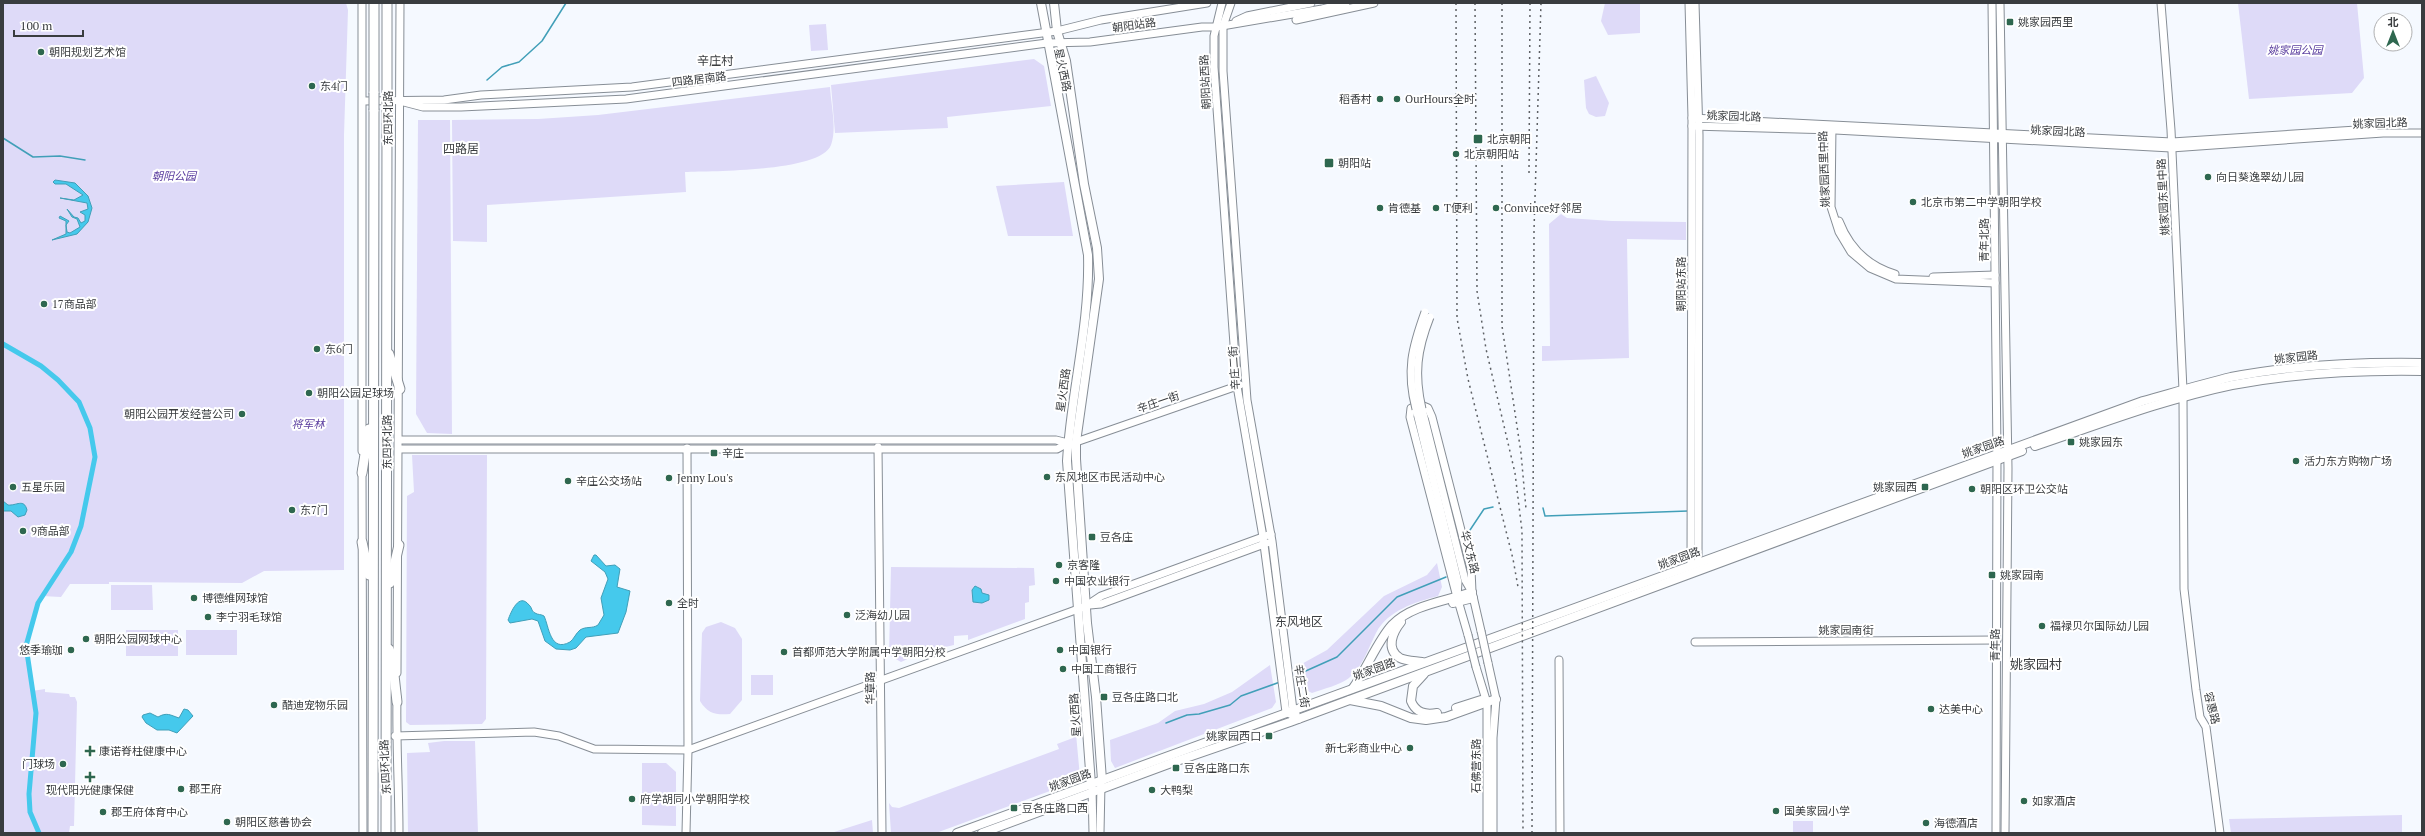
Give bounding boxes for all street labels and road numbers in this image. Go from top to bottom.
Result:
street label: 朝阳站路 [1111,15,1157,35]
street label: 星火西路 [1052,47,1074,93]
street label: 朝阳站西路 [1197,54,1213,110]
street label: 四路居南路 [671,69,727,89]
street label: 东四环北路 [381,91,395,146]
street label: 姚家园北路 [1706,108,1762,124]
street label: 姚家园北路 [2352,115,2408,131]
street label: 姚家园北路 [2030,123,2086,139]
street label: 姚家园西里中路 [1816,130,1832,208]
street label: 姚家园东里中路 [2154,158,2172,236]
street label: 青年北路 [1977,218,1991,262]
street label: 朝阳站东路 [1674,257,1688,312]
street label: 辛庄二街 [1225,346,1243,390]
street label: 姚家园路 [2273,348,2319,366]
street label: 星火西路 [1053,367,1073,413]
street label: 辛庄一街 [1135,388,1181,416]
street label: 东四环北路 [380,415,394,470]
street label: 姚家园路 [1960,433,2006,461]
street label: 华文东路 [1458,529,1482,575]
street label: 姚家园路 [1656,544,1702,572]
street label: 姚家园南街 [1819,623,1874,637]
street label: 青年路 [1988,629,2002,662]
street label: 姚家园路 [1351,655,1397,683]
street label: 辛庄二街 [1292,663,1312,709]
street label: 华章路 [863,672,877,705]
street label: 容惠路 [2201,690,2223,726]
street label: 星火西路 [1066,693,1084,737]
street label: 东四环北路 [377,739,393,795]
street label: 石佛营东路 [1469,739,1483,794]
street label: 姚家园路 [1047,766,1093,794]

